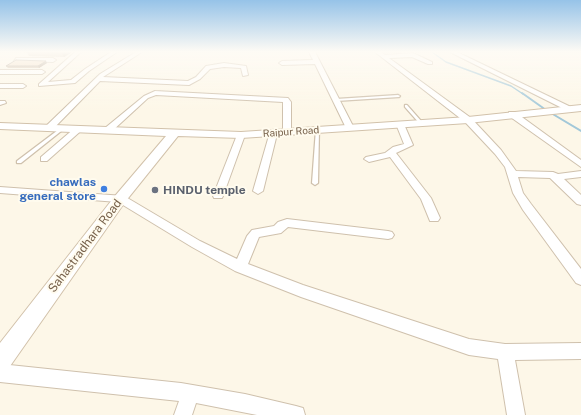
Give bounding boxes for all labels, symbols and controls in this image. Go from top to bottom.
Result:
street label: Raipur Road [262,124,320,140]
place label: chawlas general store [20,175,96,203]
place label: HINDU temple [163,183,246,197]
marker: chawlas general store [99,184,109,194]
marker: HINDU temple [150,185,160,195]
street label: Sahastradhara Road [45,197,125,295]

